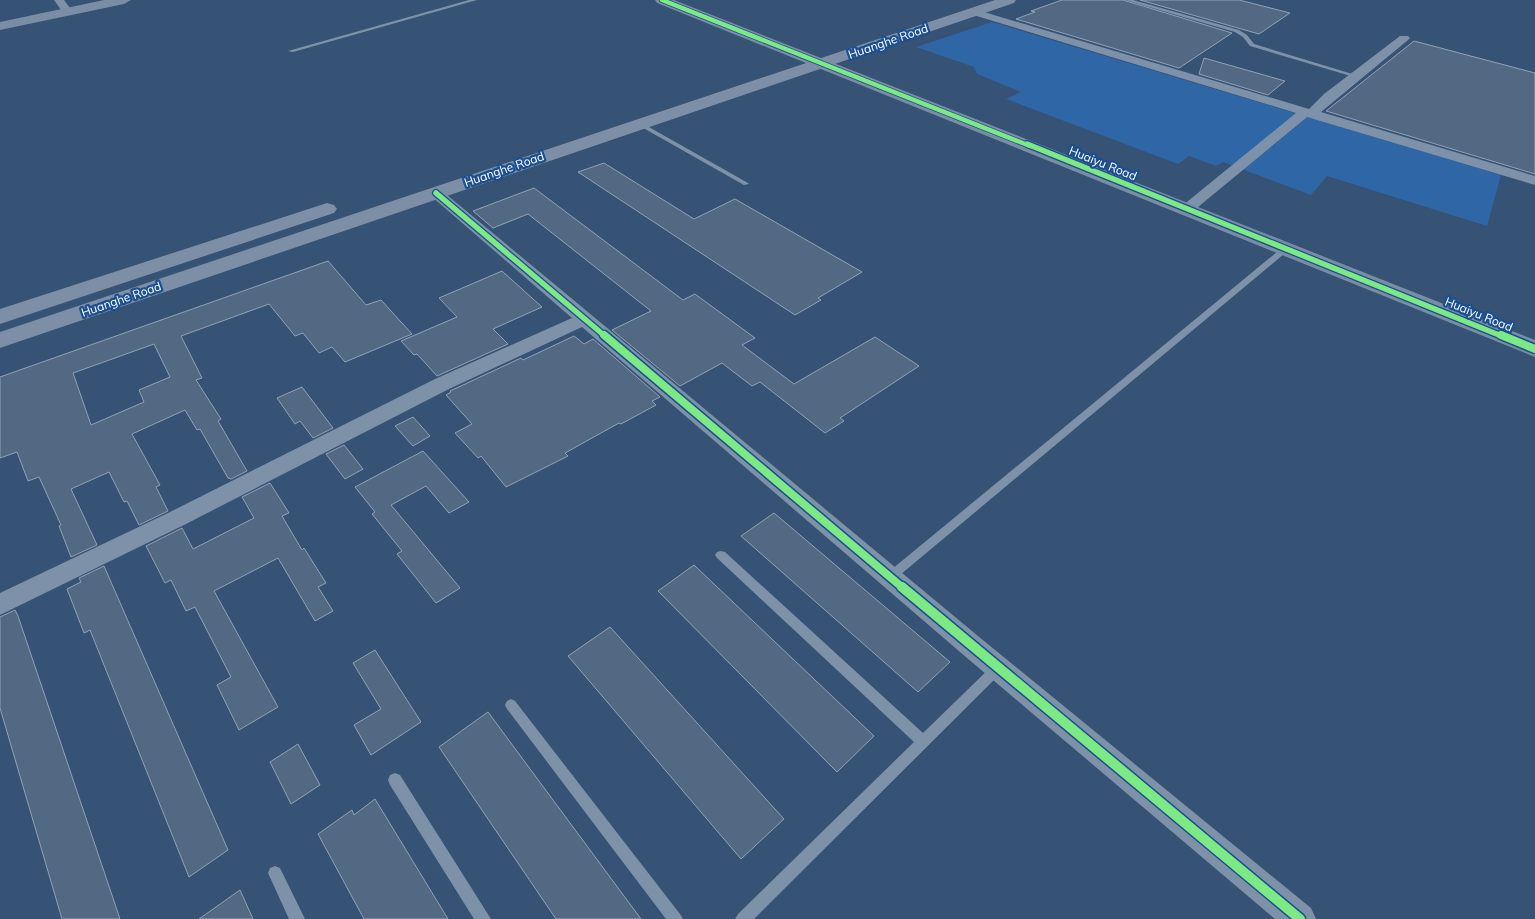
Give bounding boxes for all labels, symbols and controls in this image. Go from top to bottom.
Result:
street label: Huanghe Road [846,20,930,62]
street label: Huaiyu Road [1067,143,1139,183]
street label: Huanghe Road [462,148,546,190]
street label: Huanghe Road [79,278,163,320]
street label: Huaiyu Road [1443,294,1515,334]

